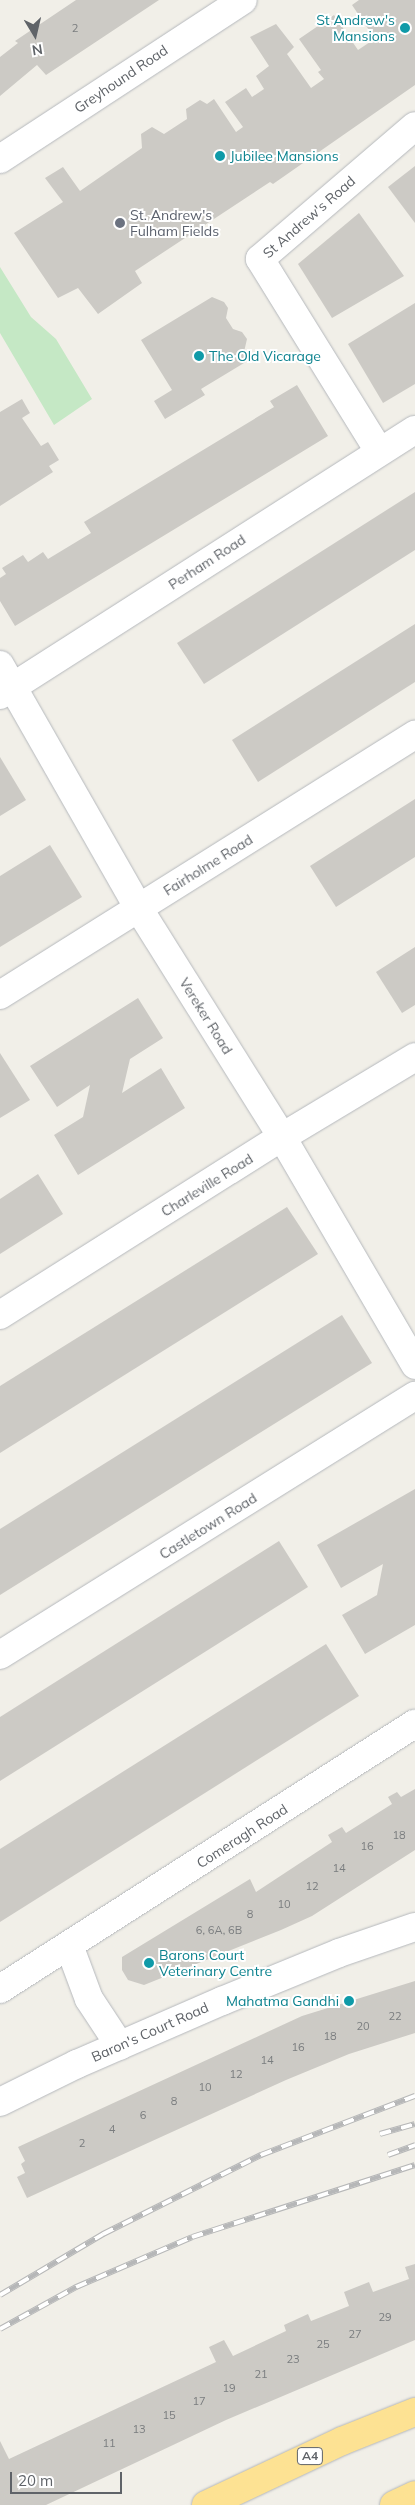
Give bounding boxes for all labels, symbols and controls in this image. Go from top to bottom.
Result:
north arrow [10,10,60,60]
place label: St Andrew's Mansions [316,12,395,44]
house number: 2 [72,21,78,35]
marker: St Andrew's Mansions [399,22,411,34]
text: N [31,40,44,60]
street label: Greyhound Road [71,42,171,116]
place label: Jubilee Mansions [230,148,339,164]
marker: Jubilee Mansions [214,150,226,162]
street label: St Andrew's Road [259,172,359,262]
place label: St. Andrew's Fulham Fields [130,207,219,240]
marker: St. Andrew's Fulham Fields [114,217,126,229]
place label: The Old Vicarage [209,348,321,364]
marker: The Old Vicarage [193,350,205,362]
street label: Perham Road [165,531,249,593]
street label: Fairholme Road [160,831,256,899]
street label: Vereker Road [176,975,236,1057]
street label: Charleville Road [158,1150,256,1220]
street label: Castletown Road [156,1489,260,1563]
street label: Comeragh Road [193,1800,291,1872]
house number: 18 [392,1828,406,1842]
house number: 16 [360,1839,374,1853]
house number: 14 [332,1861,346,1875]
house number: 12 [305,1879,319,1893]
house number: 10 [277,1897,291,1911]
house number: 8 [247,1907,253,1921]
house number: 6, 6A, 6B [196,1923,242,1937]
place label: Barons Court Veterinary Centre [159,1947,272,1980]
marker: Barons Court Veterinary Centre [143,1957,155,1969]
place label: Mahatma Gandhi [226,1993,339,2009]
marker: Mahatma Gandhi [343,1995,355,2007]
street label: Baron's Court Road [89,1999,211,2065]
house number: 22 [388,2009,402,2023]
house number: 20 [356,2019,370,2033]
house number: 18 [323,2029,337,2043]
house number: 16 [291,2040,305,2054]
house number: 14 [260,2053,274,2067]
house number: 12 [229,2067,243,2081]
house number: 10 [198,2080,212,2094]
house number: 8 [171,2094,177,2108]
house number: 6 [140,2108,146,2122]
house number: 4 [109,2122,115,2136]
house number: 2 [79,2136,85,2150]
house number: 29 [378,2310,392,2324]
house number: 27 [348,2327,362,2341]
house number: 25 [316,2337,330,2351]
house number: 23 [286,2352,300,2366]
house number: 21 [254,2367,268,2381]
house number: 19 [222,2381,236,2395]
house number: 17 [192,2394,206,2408]
house number: 15 [162,2408,176,2422]
house number: 13 [132,2422,146,2436]
house number: 11 [102,2436,116,2450]
road number: A4 [296,2446,324,2466]
scale bar [12,2462,125,2494]
text: 20 m [18,2471,53,2490]

